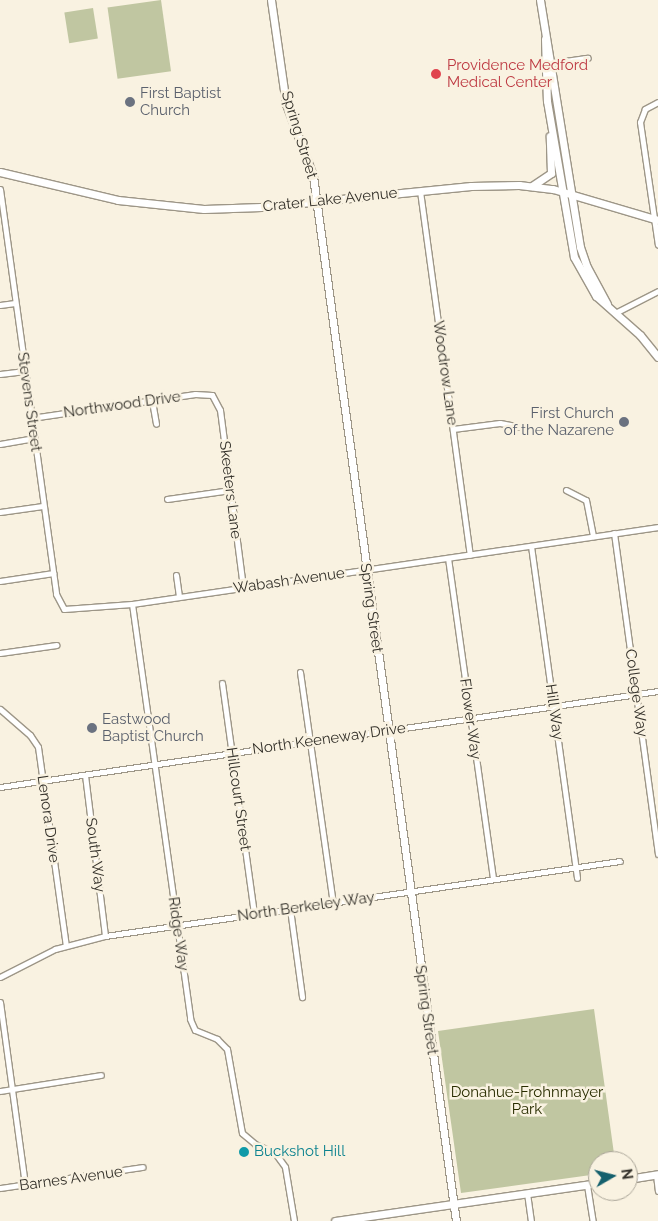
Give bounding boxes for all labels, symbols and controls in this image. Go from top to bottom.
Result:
place label: Providence Medford Medical Center [447,56,588,91]
marker: Providence Medford Medical Center [429,67,443,81]
place label: First Baptist Church [140,84,221,119]
street label: Spring Street [277,89,321,181]
marker: First Baptist Church [124,96,136,108]
street label: Crater Lake Avenue [261,184,399,216]
street label: Woodrow Lane [429,319,461,427]
street label: Stevens Street [13,351,45,453]
street label: Northwood Drive [62,388,182,422]
place label: First Church of the Nazarene [503,404,614,439]
marker: First Church of the Nazarene [618,416,630,428]
street label: Skeeters Lane [215,440,245,540]
street label: Spring Street [356,562,386,654]
street label: Wabash Avenue [232,564,346,598]
street label: College Way [621,648,651,738]
street label: Flower Way [455,677,485,761]
street label: Hill Way [541,682,567,742]
place label: Eastwood Baptist Church [102,710,204,745]
street label: North Keeneway Drive [251,719,407,759]
marker: Eastwood Baptist Church [86,722,98,734]
street label: Hillcourt Street [222,746,254,852]
street label: Lenora Drive [33,774,63,864]
street label: South Way [81,816,109,894]
street label: North Berkeley Way [236,888,376,926]
street label: Ridge Way [164,896,192,972]
street label: Spring Street [411,964,441,1056]
park label: Donahue-Frohnmayer Park [451,1083,603,1118]
place label: Buckshot Hill [254,1143,345,1161]
marker: Buckshot Hill [238,1146,250,1158]
north arrow [588,1151,638,1201]
street label: Barnes Avenue [18,1163,124,1195]
text: N [618,1168,636,1180]

